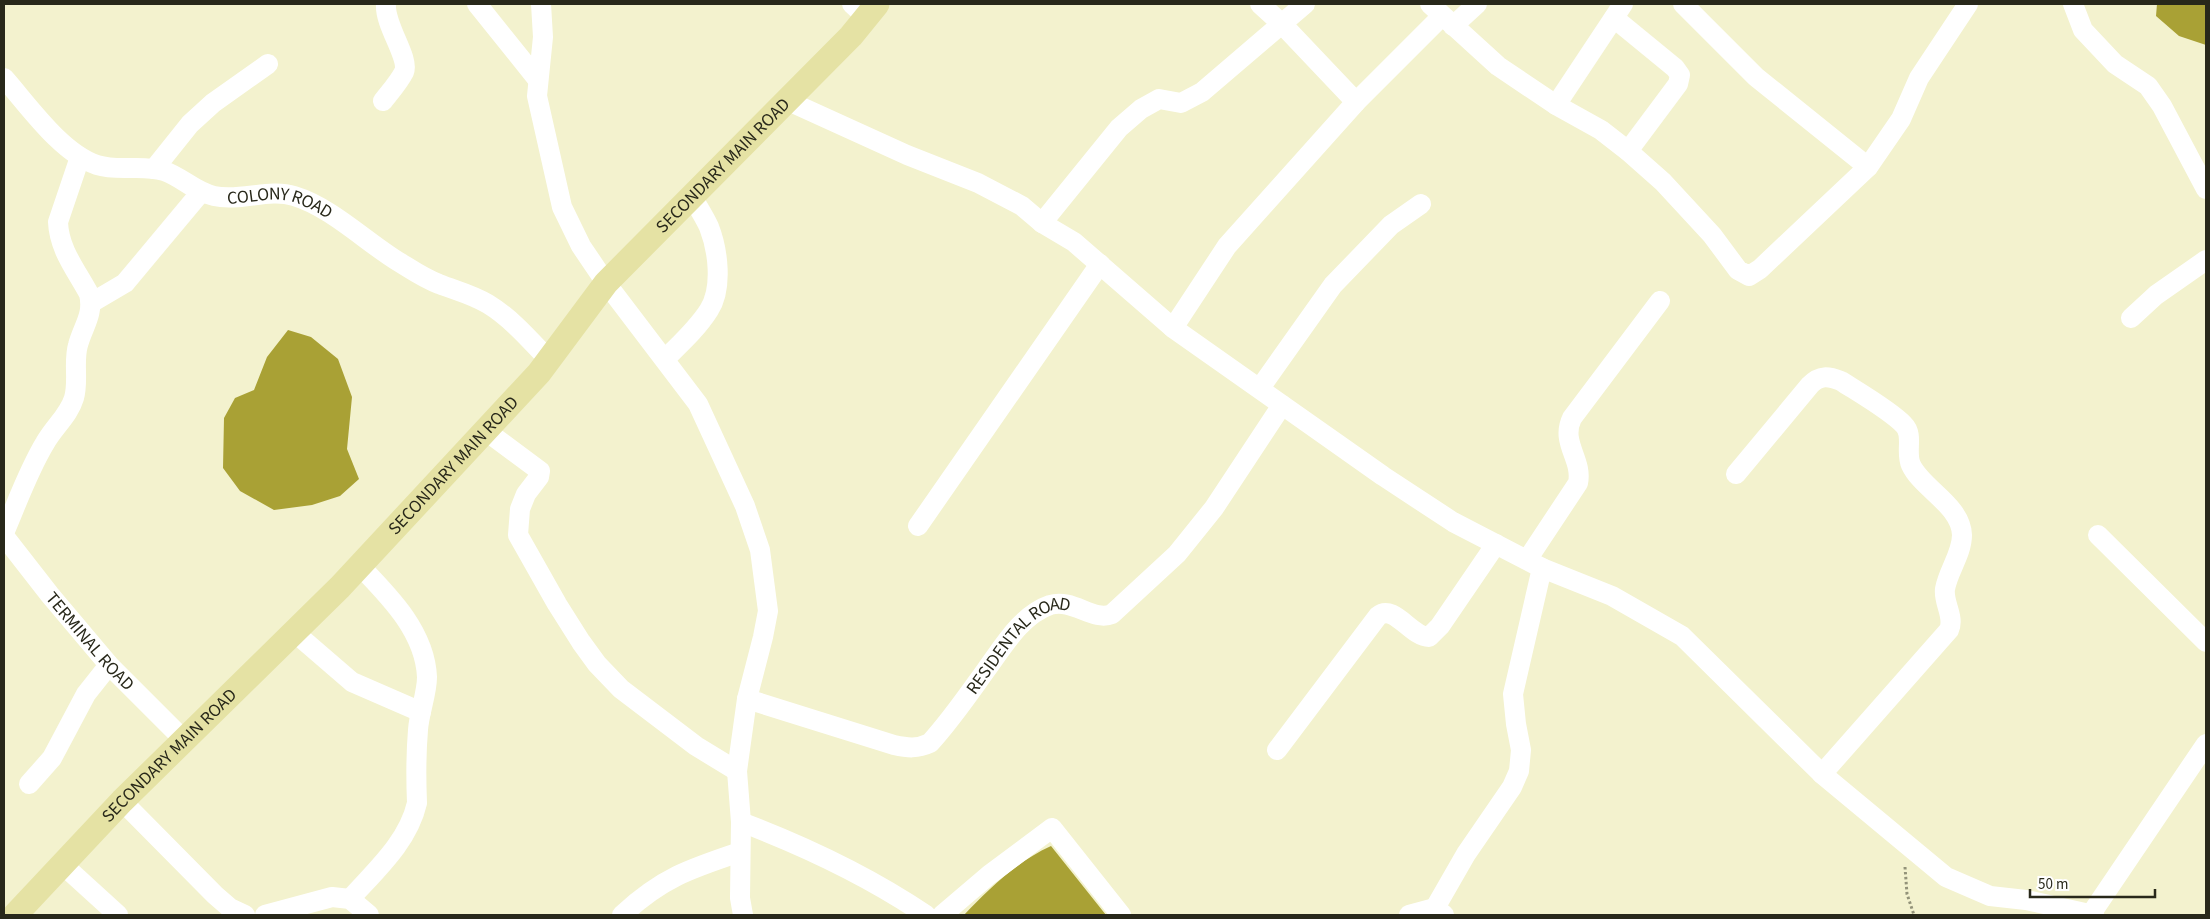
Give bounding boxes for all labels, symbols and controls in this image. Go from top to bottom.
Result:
street label: SECONDARY MAIN ROAD [650,92,796,239]
street label: COLONY ROAD [227,181,337,225]
street label: SECONDARY MAIN ROAD [383,391,524,541]
street label: TERMINAL ROAD [40,587,140,697]
street label: RESIDENTAL ROAD [960,591,1072,700]
street label: SECONDARY MAIN ROAD [96,683,243,828]
scale bar [2030,866,2155,898]
text: 50 m [2038,874,2068,895]

